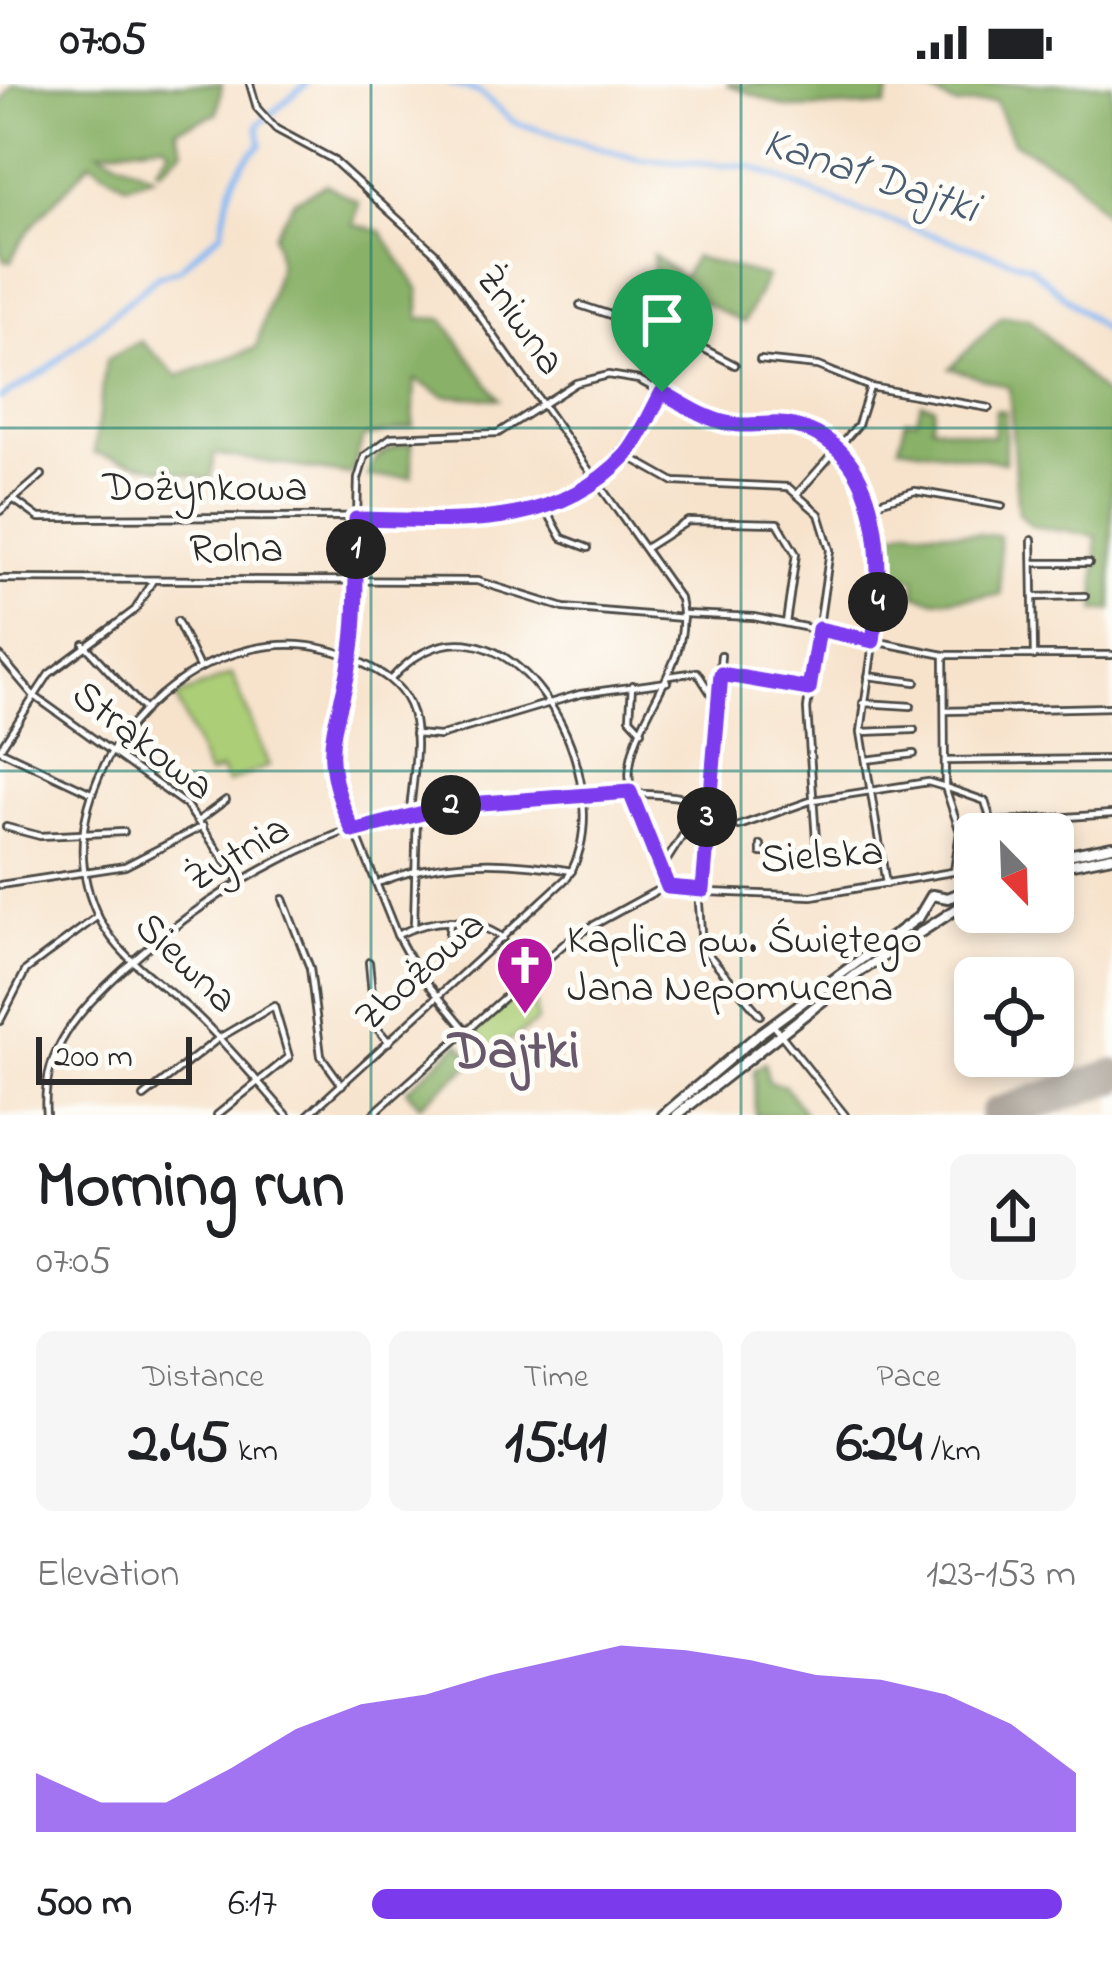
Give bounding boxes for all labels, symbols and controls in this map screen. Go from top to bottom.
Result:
text: 07:05 [60,9,147,75]
water label: Kanał Dajtki [754,111,990,244]
street label: Żniwna [459,253,579,389]
pin [611,269,713,392]
icon: arrive [629,287,695,353]
street label: Dożynkowa [102,459,307,520]
pin: 1 [326,519,386,579]
street label: Rolna [189,520,283,581]
text: 1 [351,525,361,573]
pin: 4 [848,572,908,632]
text: 4 [871,578,885,626]
street label: Strąkowa [57,666,227,818]
pin: 2 [421,775,481,835]
text: 2 [443,781,459,829]
pin: 3 [677,787,737,847]
text: 3 [700,793,714,841]
street label: Żytnia [174,801,302,909]
north arrow [954,813,1074,933]
map controls [954,813,1074,1077]
street label: Sielska [759,822,885,892]
street label: Zbożowa [342,897,500,1047]
street label: Siewna [119,899,251,1029]
place label: Kaplica pw. Świętego Jana Nepomucena [567,911,922,1020]
church icon: Kaplica pw. Świętego Jana Nepomucena [494,934,556,1016]
button: locate [954,957,1074,1077]
district label: Dajtki [446,1015,580,1093]
scale bar [36,1031,192,1084]
text: 200 m [54,1034,133,1082]
text: Morning run [36,1141,345,1237]
button: share [950,1154,1076,1280]
text: 07:05 [36,1234,111,1291]
text: Distance [143,1354,264,1402]
text: Time [523,1354,589,1402]
text: Pace [876,1354,941,1402]
text: 2.45 [129,1402,230,1489]
text: 15:41 [505,1402,607,1489]
text: 6:24 [836,1402,922,1489]
text: km [230,1428,278,1476]
text: /km [922,1428,981,1476]
text: Elevation [36,1547,179,1604]
text: 123–153 m [926,1547,1076,1604]
text: 500 m [36,1876,132,1933]
text: 6:17 [228,1876,277,1933]

